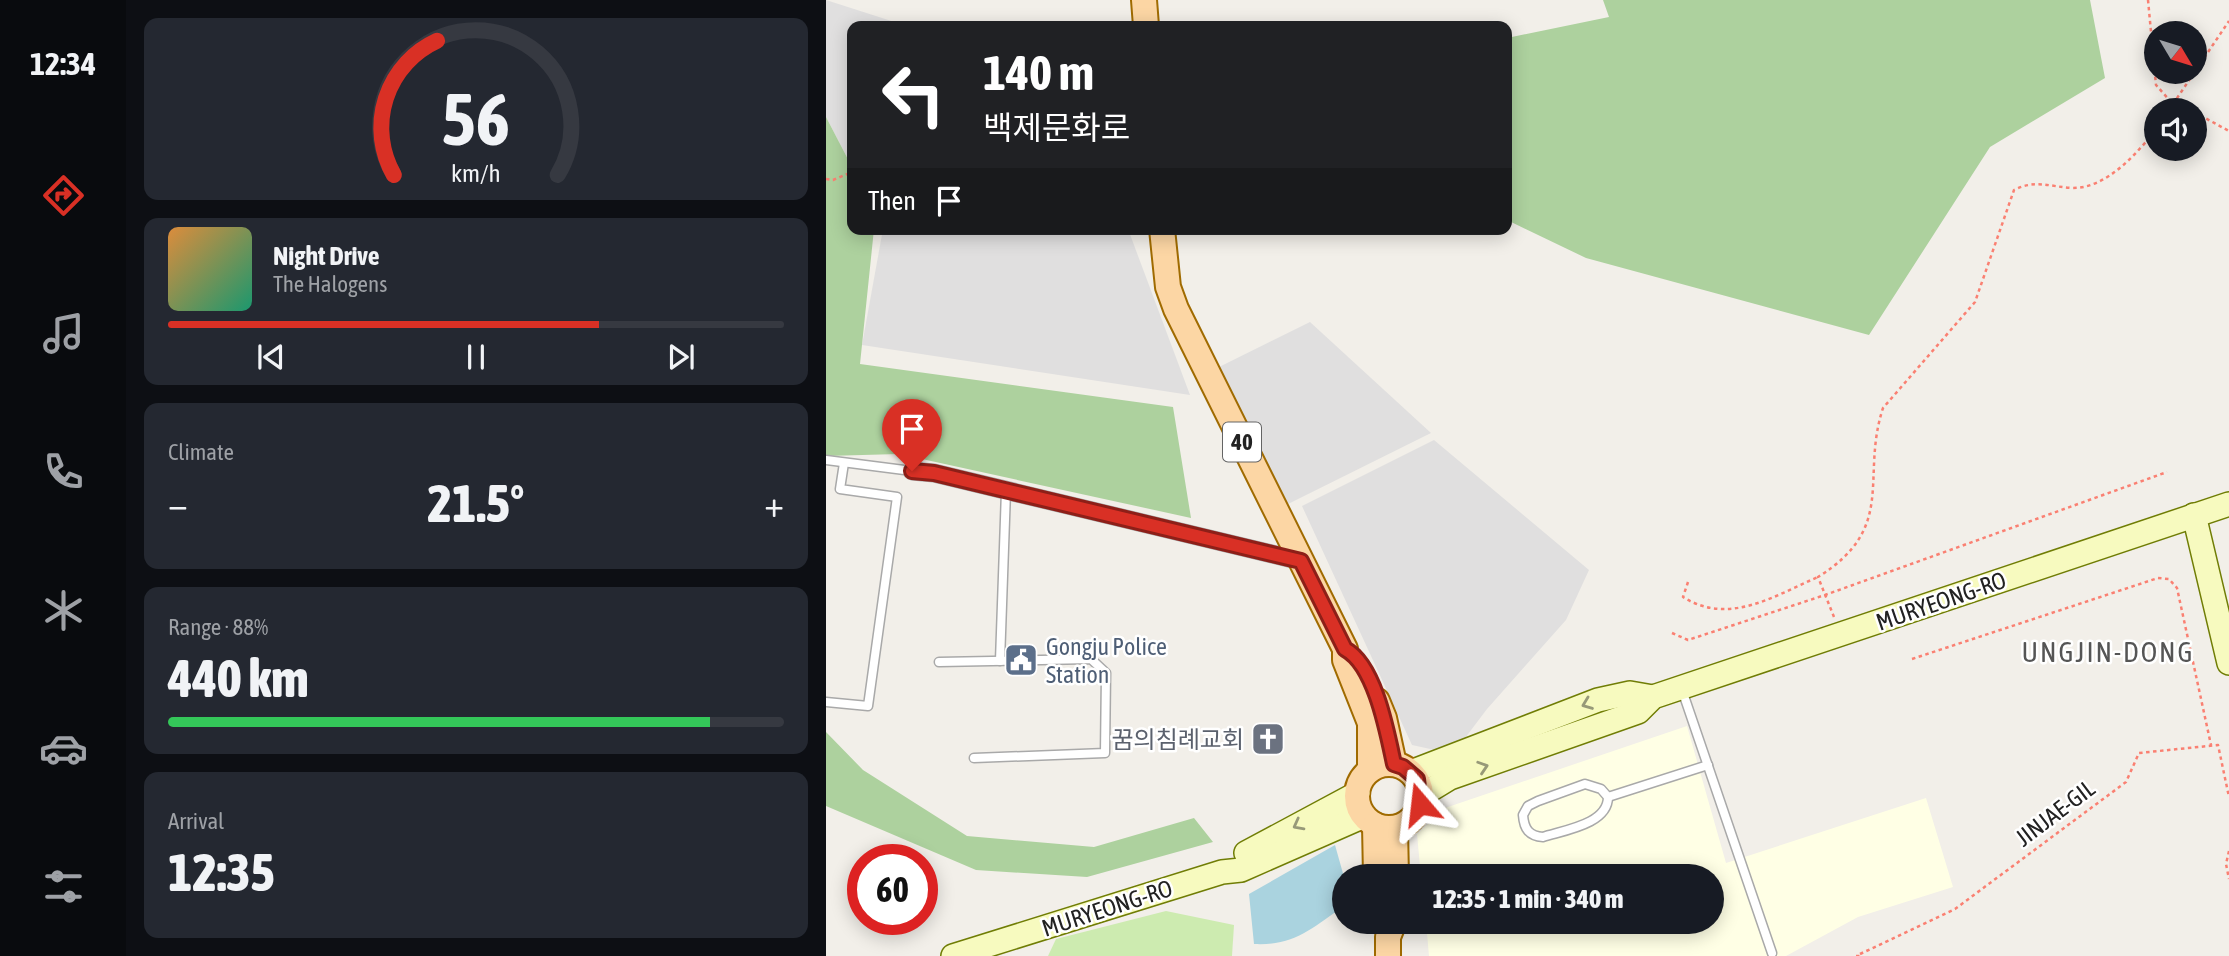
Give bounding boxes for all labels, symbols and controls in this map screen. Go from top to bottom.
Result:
north arrow [2144,21,2207,84]
map controls [2144,21,2207,161]
text: 140 m [983,44,1094,100]
text: 12:34 [30,45,96,82]
icon: left [868,49,959,140]
text: 56 [442,77,510,160]
button: sound [2144,98,2207,161]
text: 백제문화로 [983,109,1130,146]
text: km/h [451,159,501,187]
icon: directions [39,171,88,220]
icon: arrive [930,182,968,220]
text: Then [868,186,916,216]
text: Night Drive [273,241,380,271]
text: The Halogens [273,271,387,297]
icon: music [39,309,88,358]
icon: previous [252,338,290,376]
icon: pause [457,338,495,376]
icon: next [662,338,700,376]
pin [882,399,942,471]
icon: arrive [893,410,931,448]
road number: 40 [1223,422,1261,462]
text: Climate [168,439,234,465]
icon: phone [39,447,88,496]
text: 21.5° [428,473,524,533]
text: − [168,482,188,525]
text: + [764,482,784,525]
street label: MURYEONG-RO [1873,566,2009,636]
icon: climate [39,586,88,635]
text: Range · 88% [168,614,268,640]
place label: Gongju Police Station [1046,633,1167,688]
district label: UNGJIN-DONG [2022,636,2194,668]
public building icon: Gongju Police Station [1002,641,1040,679]
text: 440 km [168,648,309,708]
one-way arrow [1581,696,1593,710]
church icon: 꿈의침례교회 [1249,720,1287,758]
icon: car [39,724,88,773]
place label: 꿈의침례교회 [1112,726,1244,753]
one-way arrow [1477,761,1489,775]
position arrow [1383,767,1457,841]
street label: JINJAE-GIL [2010,774,2100,851]
text: Arrival [168,808,224,834]
one-way arrow [1292,817,1305,831]
text: 12:35 [168,842,275,902]
speed limit sign: 60 [847,844,938,935]
icon: filters [39,862,88,911]
street label: MURYEONG-RO [1038,874,1176,942]
text: 12:35 · 1 min · 340 m [1433,884,1623,914]

